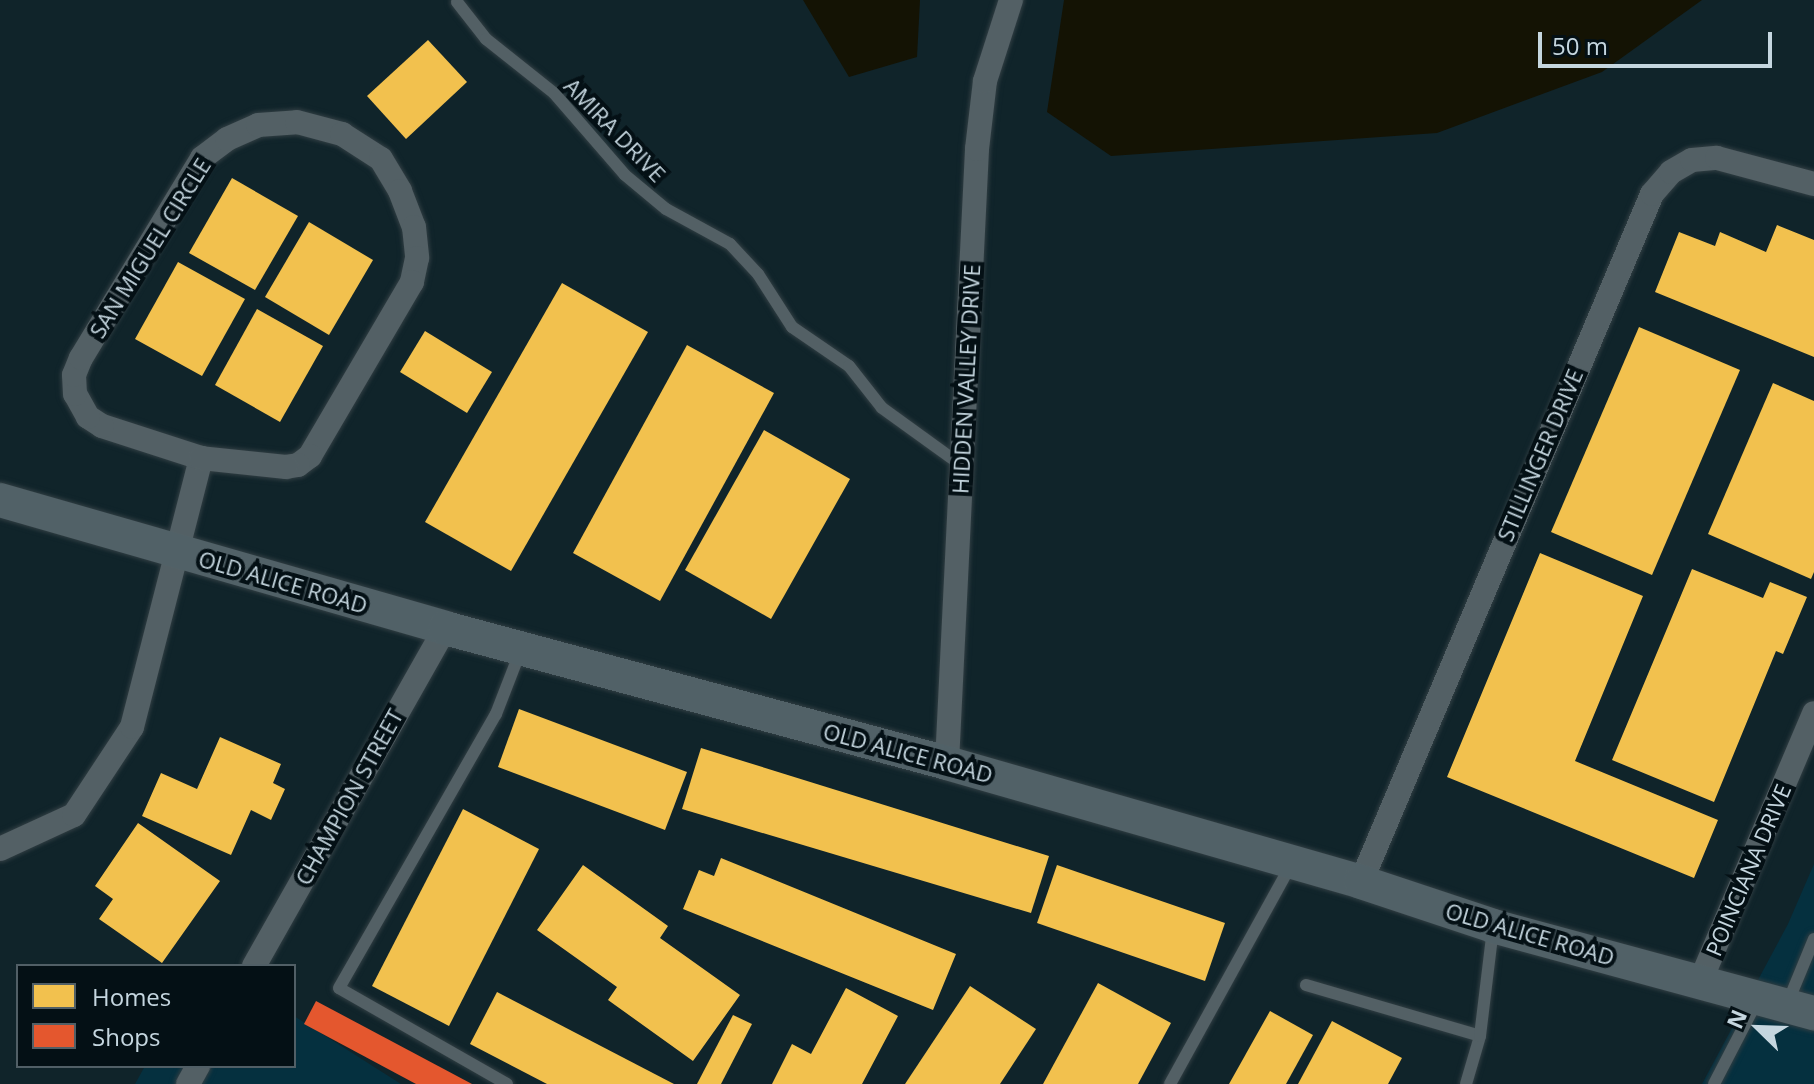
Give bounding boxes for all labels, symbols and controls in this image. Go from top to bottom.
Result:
scale bar [1542,16,1776,66]
text: 50 m [1552,29,1608,62]
street label: AMIRA DRIVE [559,73,671,187]
street label: SAN MIGUEL CIRCLE [84,153,216,343]
street label: HIDDEN VALLEY DRIVE [947,263,985,495]
street label: STILLINGER DRIVE [1492,365,1588,545]
street label: OLD ALICE ROAD [196,545,370,619]
street label: CHAMPION STREET [290,705,408,889]
street label: OLD ALICE ROAD [820,718,996,788]
street label: POINCIANA DRIVE [1700,780,1796,960]
street label: OLD ALICE ROAD [1443,897,1617,971]
legend [16,964,296,1068]
text: Homes [92,980,171,1013]
north arrow [1718,988,1798,1068]
text: N [1719,1005,1753,1033]
text: Shops [92,1020,160,1053]

